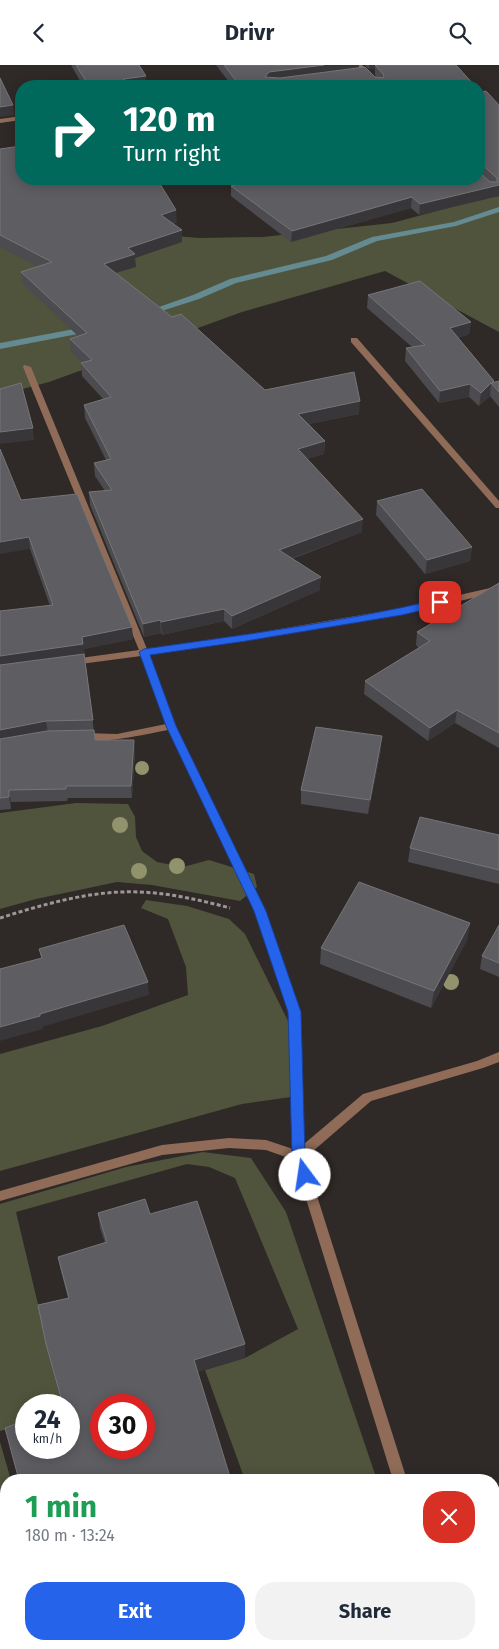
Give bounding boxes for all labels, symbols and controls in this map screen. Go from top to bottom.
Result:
icon: back [25,19,53,47]
text: Drivr [225,19,274,46]
icon: search [446,19,474,47]
text: 120 m [123,98,216,140]
icon: right [40,100,105,165]
text: Turn right [123,140,220,167]
pin [419,581,461,623]
icon: arrive [426,588,454,616]
position arrow [278,1148,330,1200]
speed limit sign: 30 [90,1394,155,1459]
text: 24 [34,1405,61,1435]
text: km/h [33,1432,62,1446]
text: 1 min [25,1489,97,1525]
button: close [423,1491,475,1543]
text: 180 m · 13:24 [25,1526,115,1545]
button: Exit [25,1582,245,1640]
button: Share [255,1582,475,1640]

